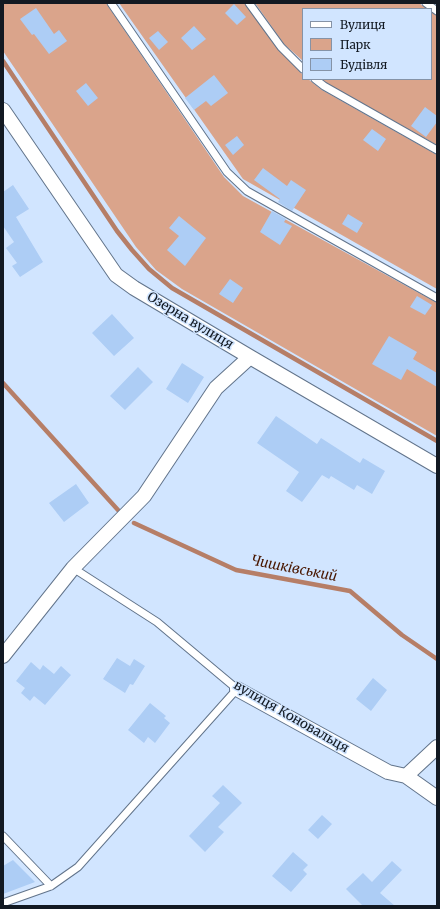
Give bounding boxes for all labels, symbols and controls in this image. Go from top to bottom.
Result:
legend [302,8,432,80]
text: Вулиця [340,17,385,32]
text: Парк [340,37,371,52]
text: Будівля [340,57,387,72]
street label: Озерна вулиця [144,289,236,353]
water label: Чишківський [250,552,338,586]
street label: вулиця Коновальця [231,678,351,756]

